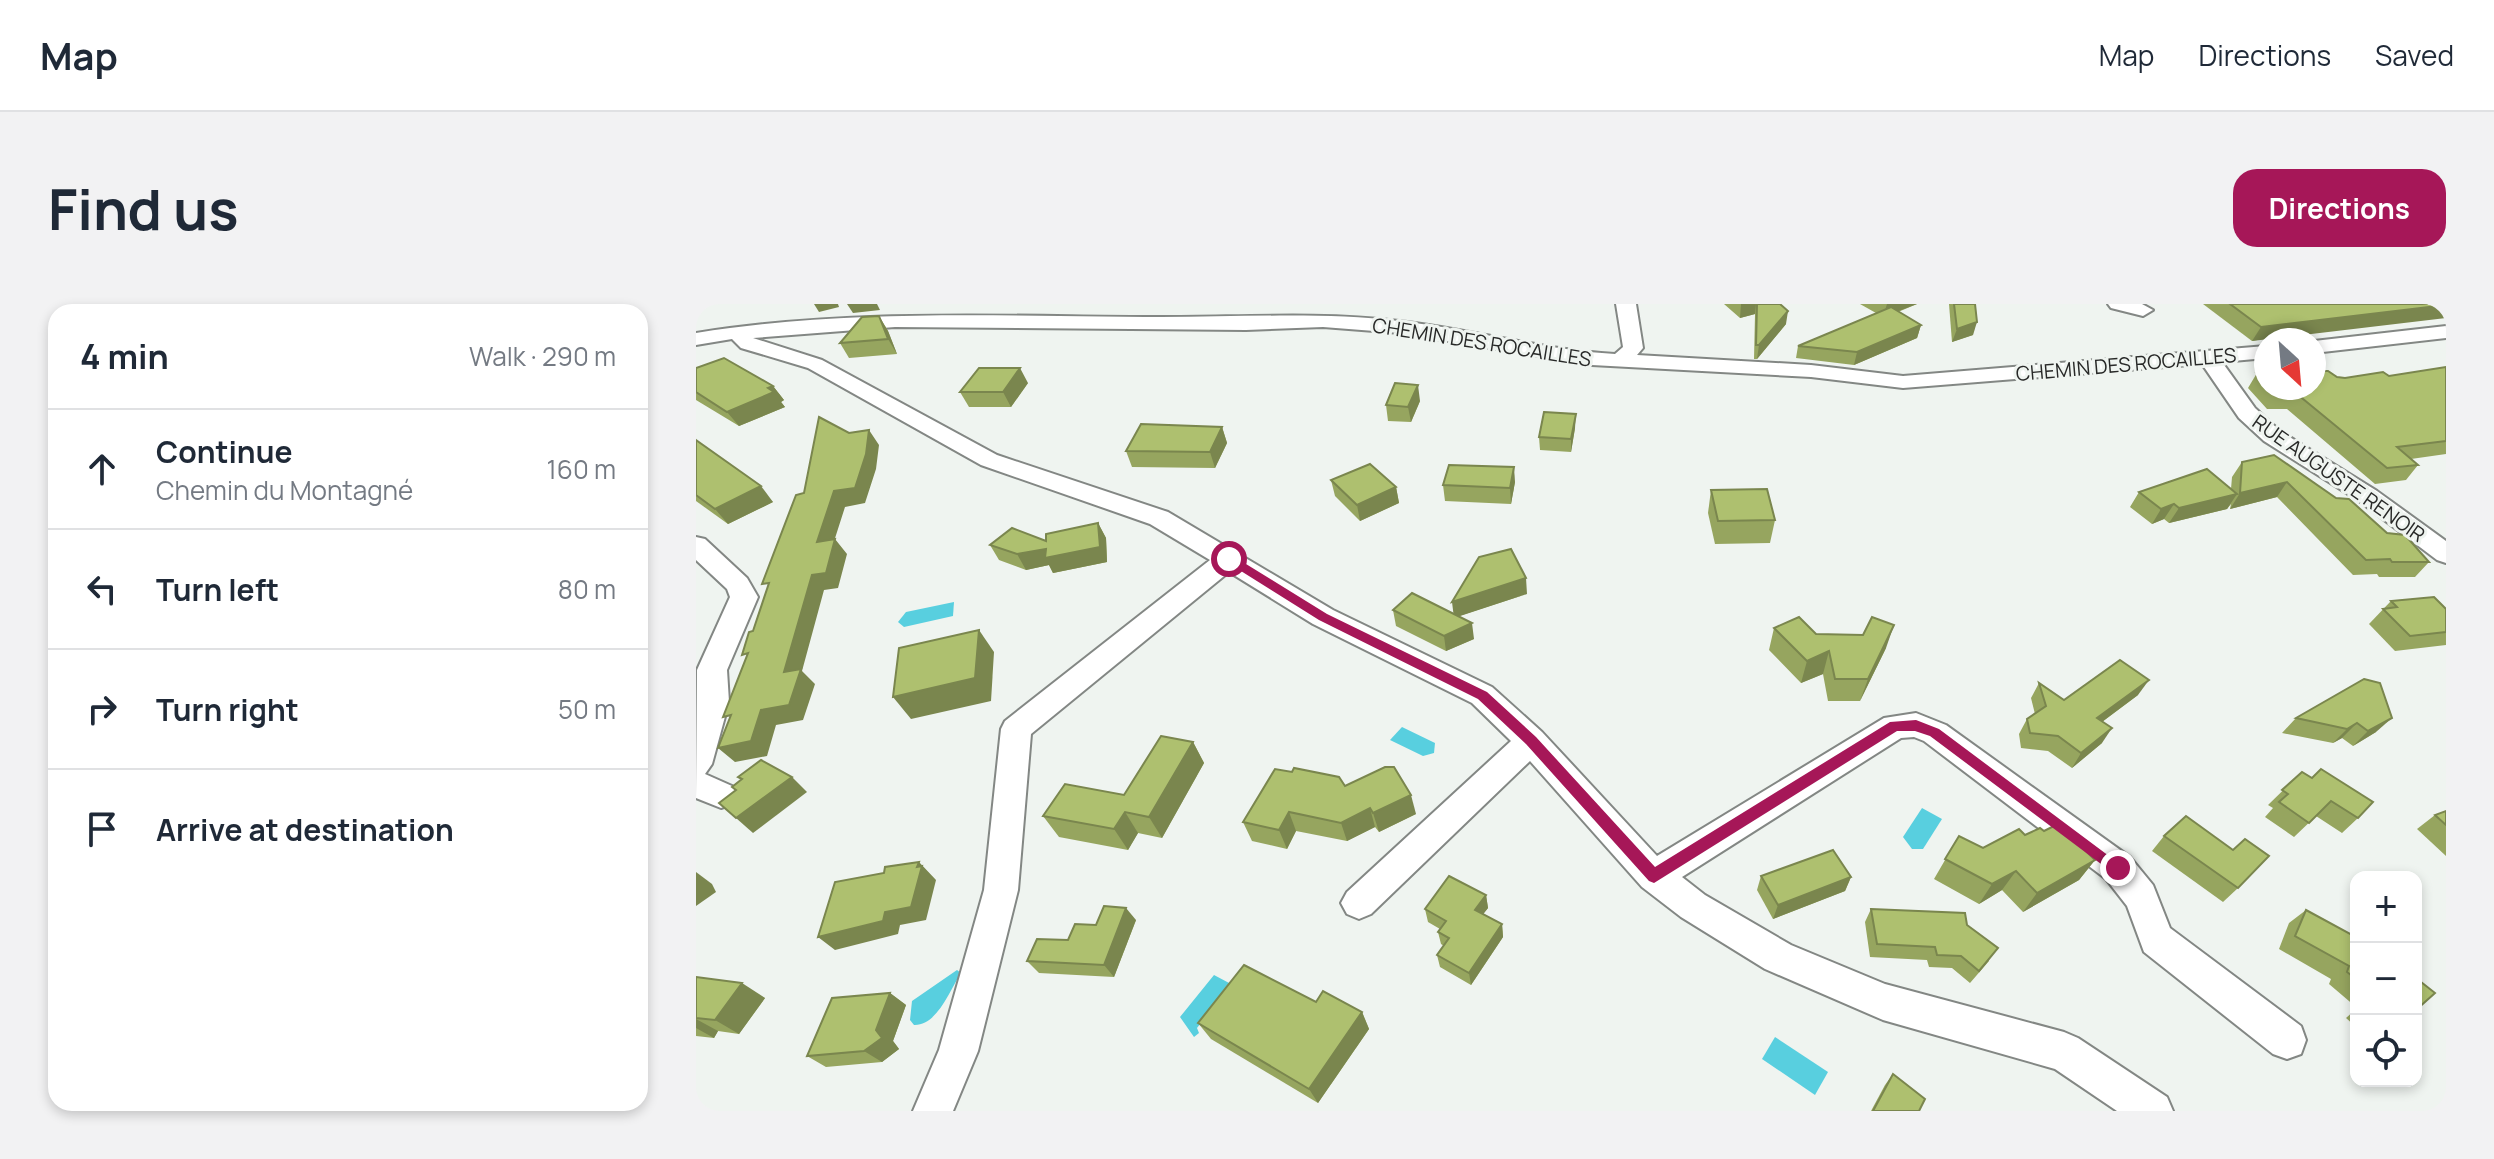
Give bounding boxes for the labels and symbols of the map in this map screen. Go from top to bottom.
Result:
street label: CHEMIN DES ROCAILLES [1371,311,1593,373]
north arrow [2254,328,2326,400]
street label: CHEMIN DES ROCAILLES [2015,341,2237,387]
street label: RUE AUGUSTE RENOIR [2247,408,2431,548]
route start [1211,541,1247,577]
route end [2100,850,2136,886]

